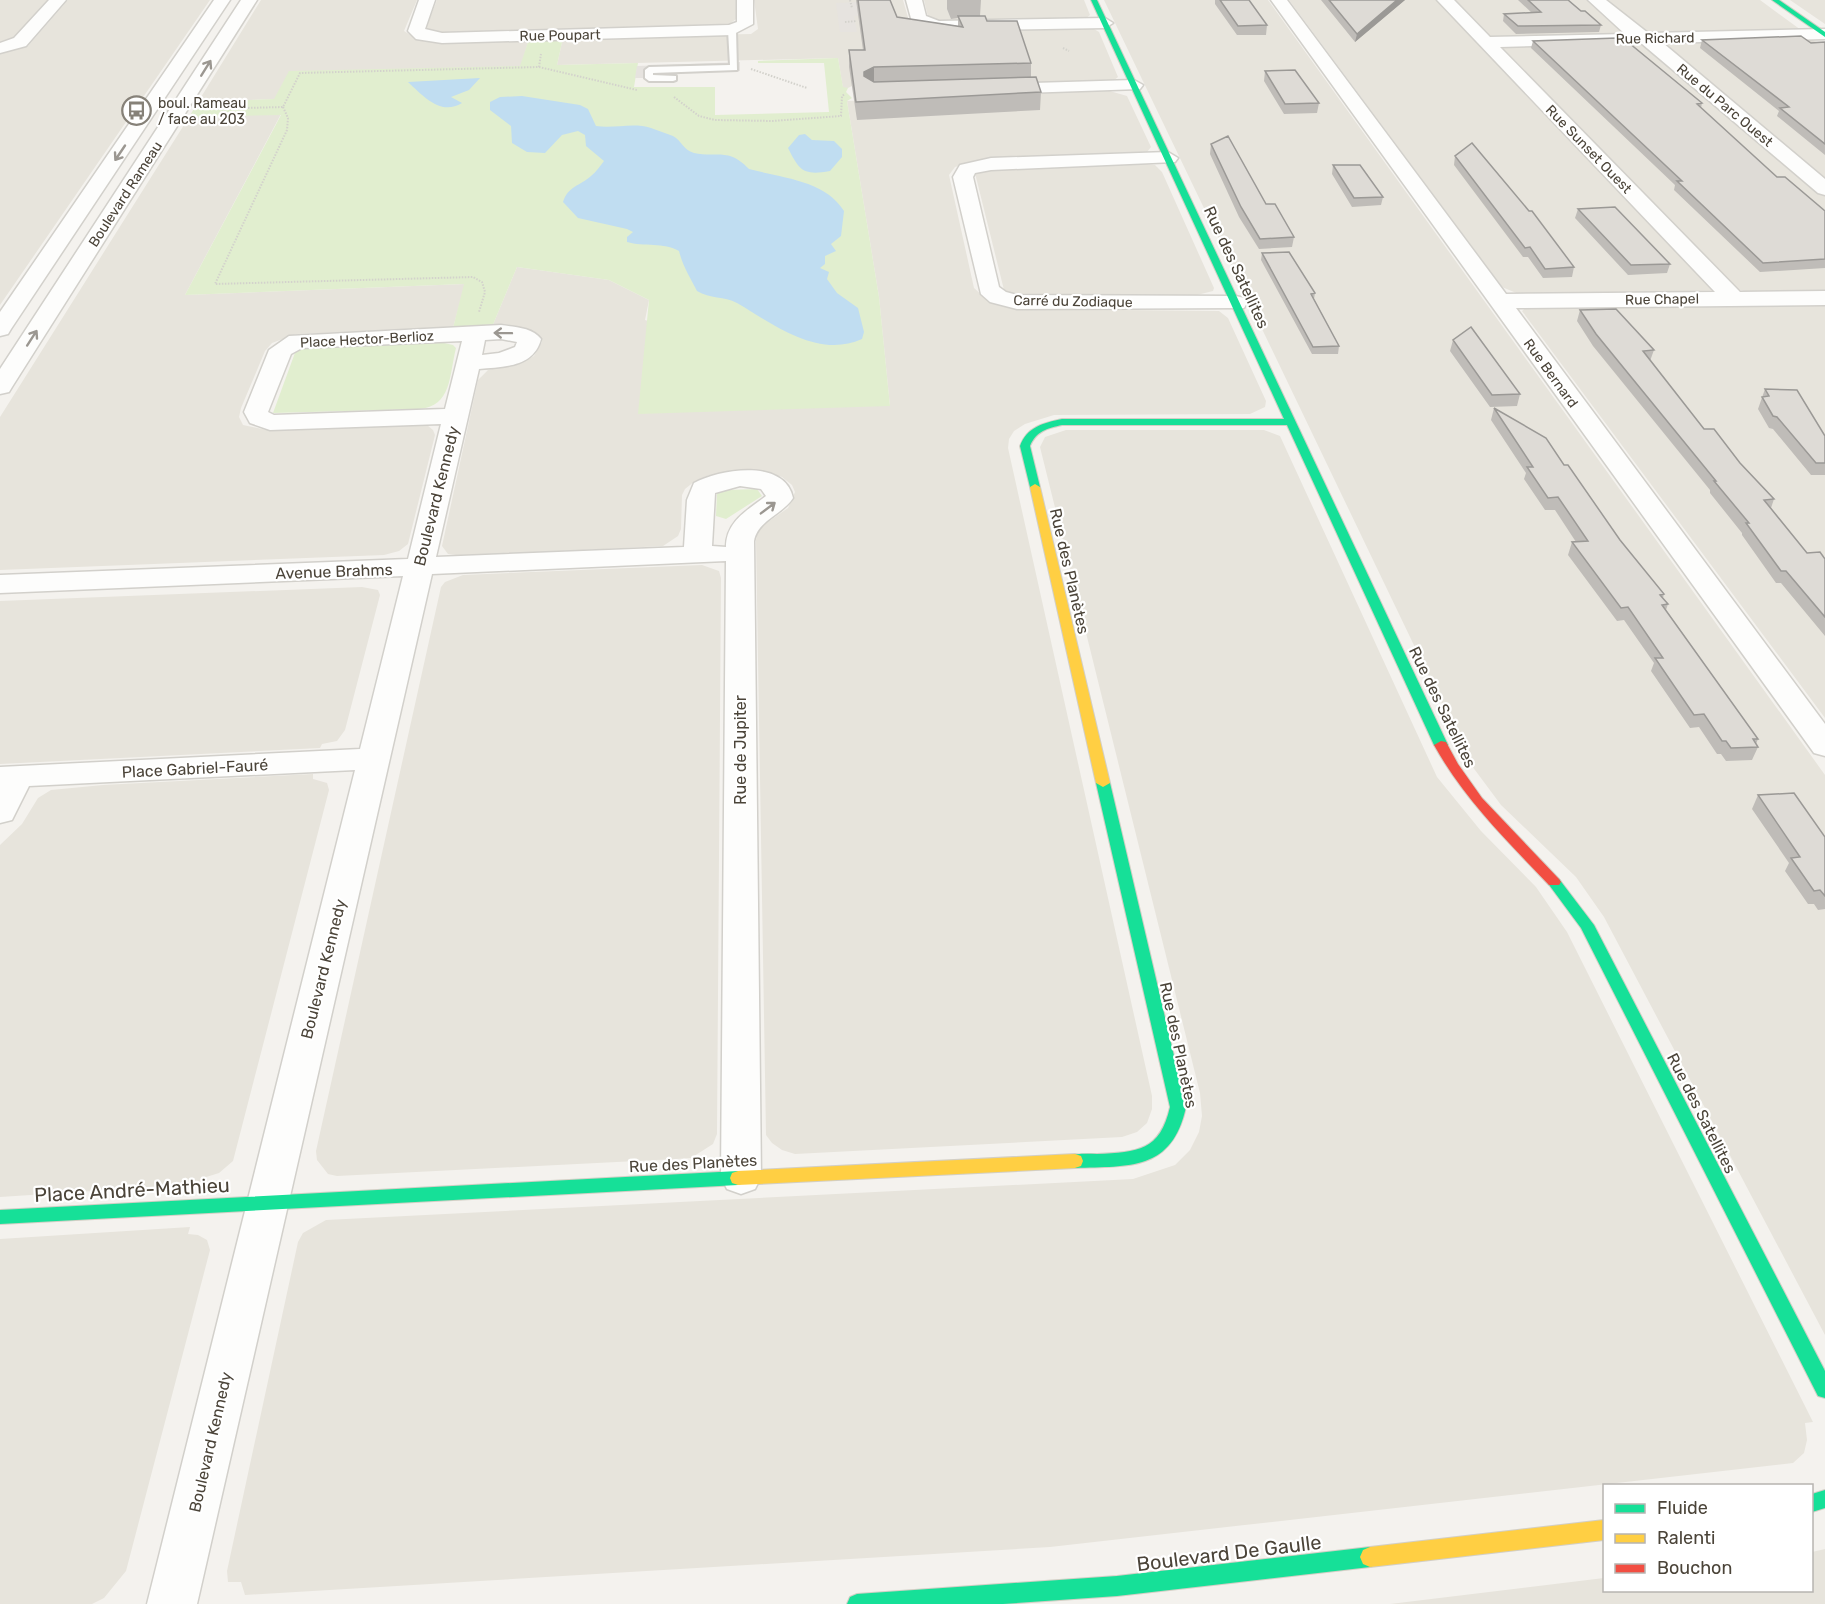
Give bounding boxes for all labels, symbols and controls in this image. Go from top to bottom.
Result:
street label: Rue Poupart [519,26,601,45]
street label: Rue Richard [1615,29,1695,48]
one-way arrow [200,60,212,77]
street label: Rue du Parc Ouest [1673,60,1777,151]
bus stop icon: boul. Rameau / face au 203 [121,95,153,127]
place label: boul. Rameau / face au 203 [158,95,247,128]
street label: Rue Sunset Ouest [1542,101,1636,198]
street label: Boulevard Rameau [85,138,166,250]
one-way arrow [114,145,126,161]
street label: Rue des Satellites [1200,203,1273,331]
street label: Rue Chapel [1625,290,1699,309]
street label: Carré du Zodiaque [1013,292,1133,311]
one-way arrow [494,327,514,339]
street label: Place Hector-Berlioz [300,328,434,351]
one-way arrow [26,330,38,347]
street label: Rue Bernard [1520,335,1581,411]
street label: Boulevard Kennedy [410,424,463,568]
one-way arrow [760,502,776,514]
street label: Rue des Planètes [1046,506,1093,636]
street label: Avenue Brahms [275,560,393,583]
street label: Rue des Satellites [1405,644,1480,771]
street label: Rue de Jupiter [731,695,750,805]
street label: Place Gabriel-Fauré [121,755,269,782]
street label: Boulevard Kennedy [297,897,350,1041]
street label: Rue des Planètes [1156,980,1201,1110]
street label: Rue des Satellites [1663,1050,1740,1177]
street label: Rue des Planètes [628,1151,758,1176]
street label: Place André-Mathieu [34,1173,230,1207]
street label: Boulevard Kennedy [185,1370,236,1514]
legend [1603,1484,1813,1592]
text: Fluide [1657,1497,1708,1519]
text: Ralenti [1657,1527,1715,1549]
street label: Boulevard De Gaulle [1135,1530,1323,1576]
text: Bouchon [1657,1557,1732,1579]

